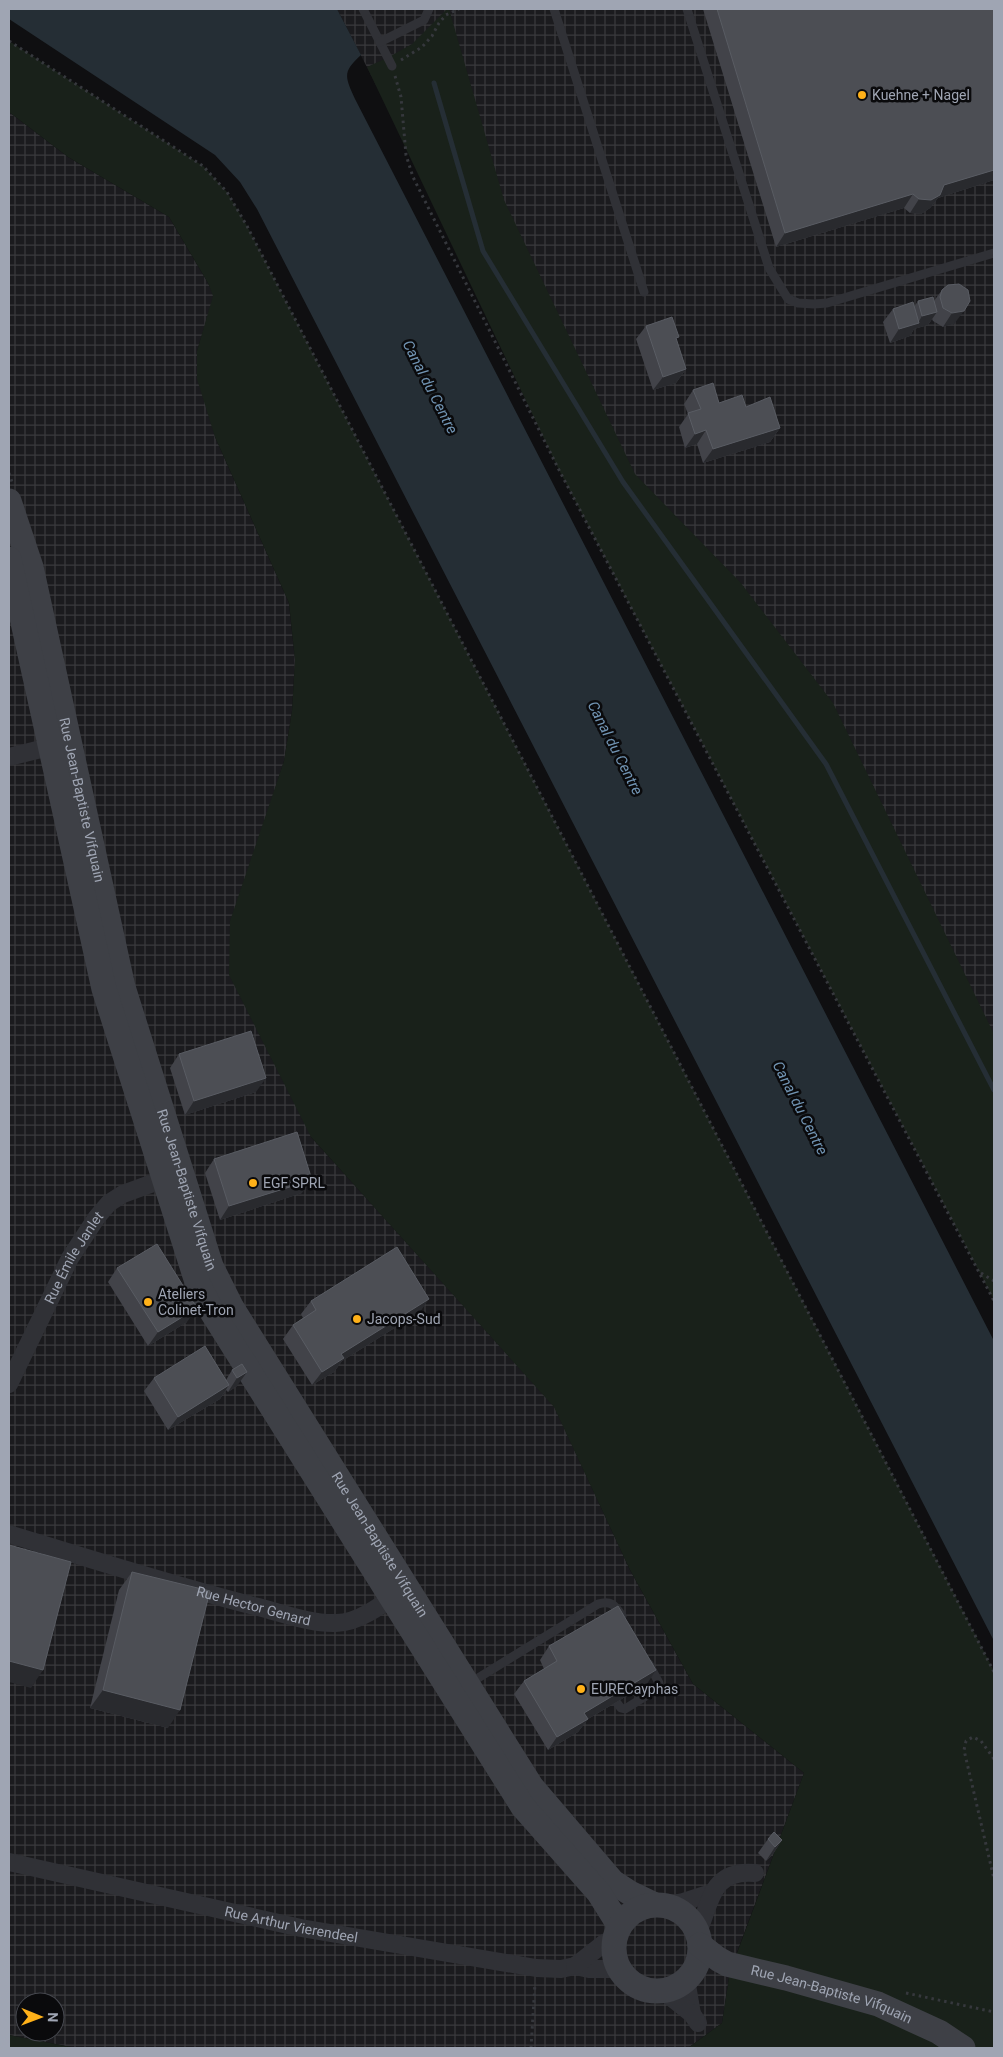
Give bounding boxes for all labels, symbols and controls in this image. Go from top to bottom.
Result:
place label: Kuehne + Nagel [872,87,970,103]
marker: Kuehne + Nagel [856,89,868,101]
water label: Canal du Centre [399,337,462,437]
water label: Canal du Centre [584,698,647,798]
street label: Rue Jean-Baptiste Vifquain [56,716,108,884]
water label: Canal du Centre [769,1058,832,1158]
street label: Rue Jean-Baptiste Vifquain [154,1107,220,1273]
place label: EGF SPRL [263,1175,325,1191]
marker: EGF SPRL [247,1177,259,1189]
street label: Rue Émile Janlet [41,1208,106,1306]
place label: Ateliers Colinet-Tron [158,1286,234,1318]
marker: Ateliers Colinet-Tron [142,1296,154,1308]
place label: Jacops-Sud [367,1311,441,1327]
marker: Jacops-Sud [351,1313,363,1325]
street label: Rue Jean-Baptiste Vifquain [329,1469,431,1620]
street label: Rue Hector Genard [195,1583,312,1629]
place label: EURECayphas [591,1681,678,1697]
marker: EURECayphas [575,1683,587,1695]
street label: Rue Arthur Vierendeel [223,1903,359,1946]
street label: Rue Jean-Baptiste Vifquain [749,1962,915,2027]
north arrow [15,1992,65,2042]
text: N [45,2012,61,2022]

